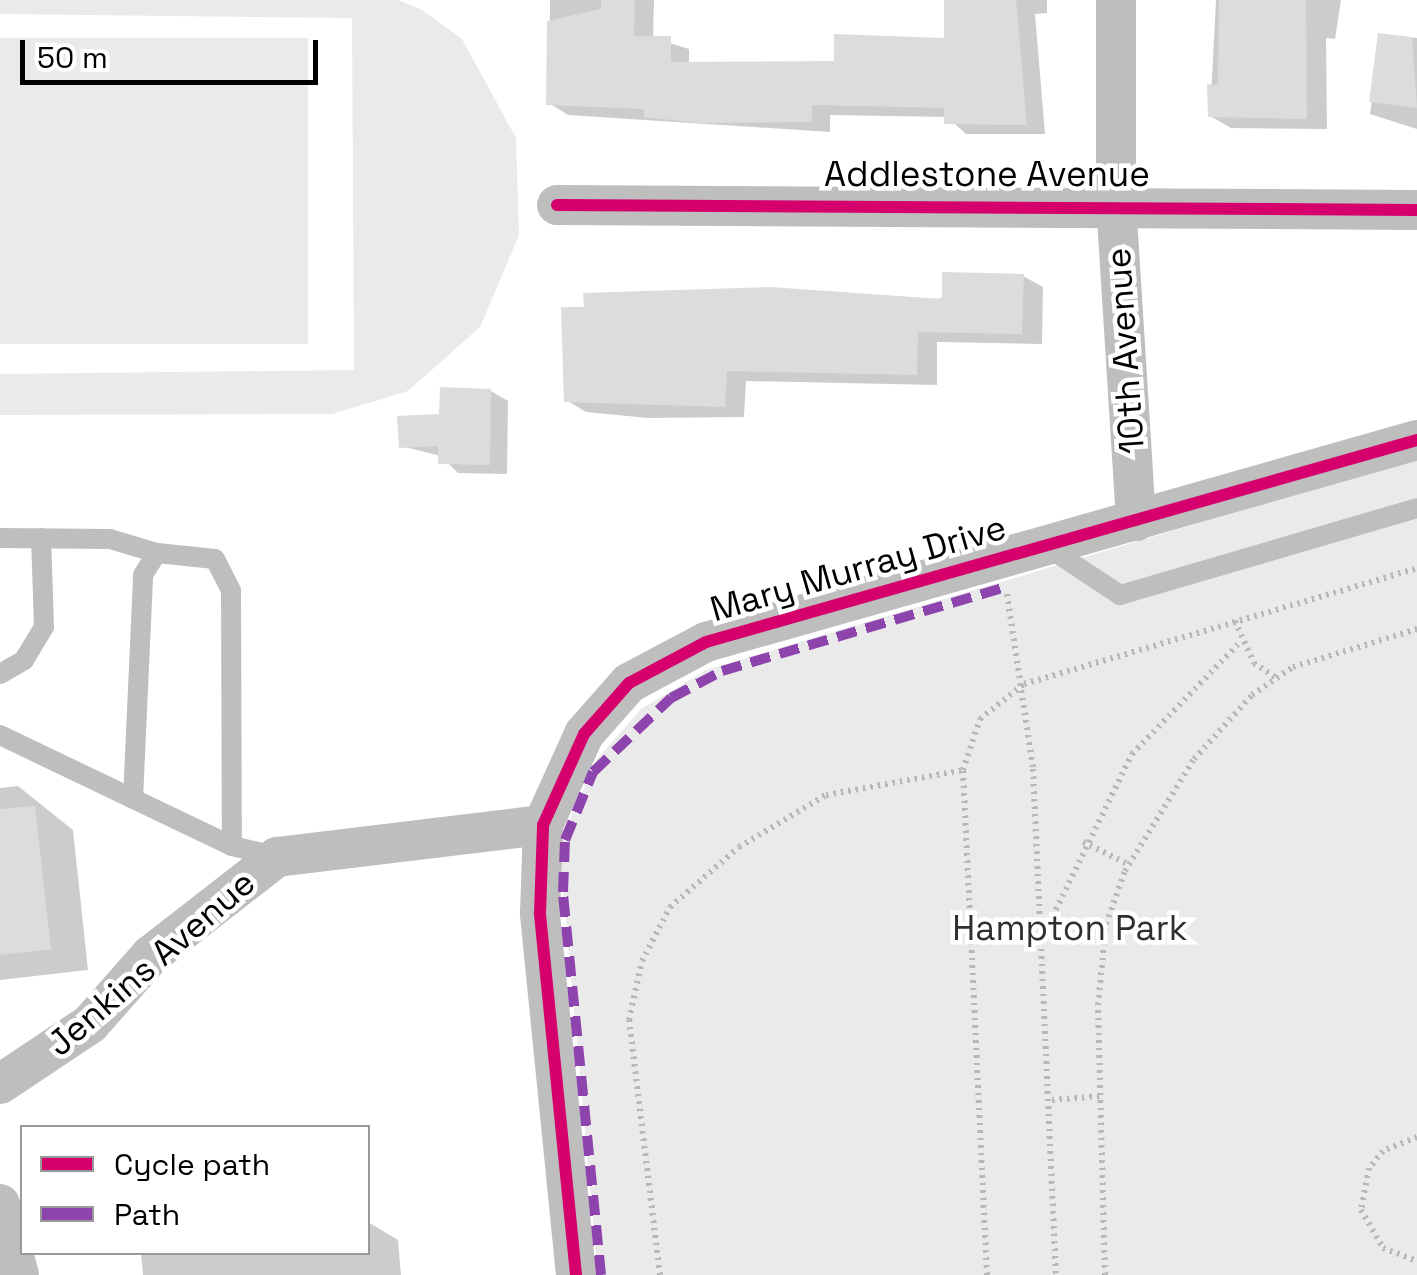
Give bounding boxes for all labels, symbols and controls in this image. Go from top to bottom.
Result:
scale bar [25,20,322,82]
text: 50 m [37,38,108,77]
street label: Addlestone Avenue [824,153,1150,195]
street label: 10th Avenue [1097,246,1153,456]
street label: Mary Murray Drive [705,506,1011,630]
street label: Jenkins Avenue [38,861,264,1065]
park label: Hampton Park [952,907,1188,949]
legend [20,1125,370,1255]
text: Cycle path [114,1145,270,1184]
text: Path [114,1195,180,1234]

